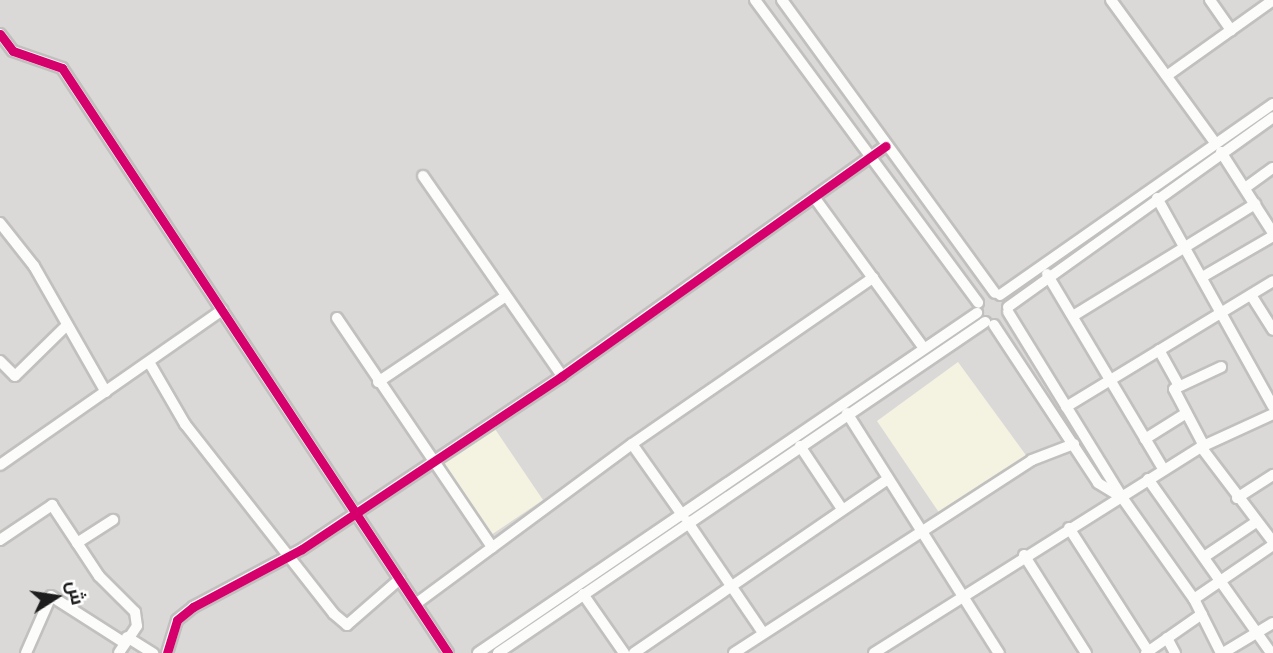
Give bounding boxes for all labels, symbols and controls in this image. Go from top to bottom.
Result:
north arrow [21,562,91,632]
text: ش [63,578,90,607]

